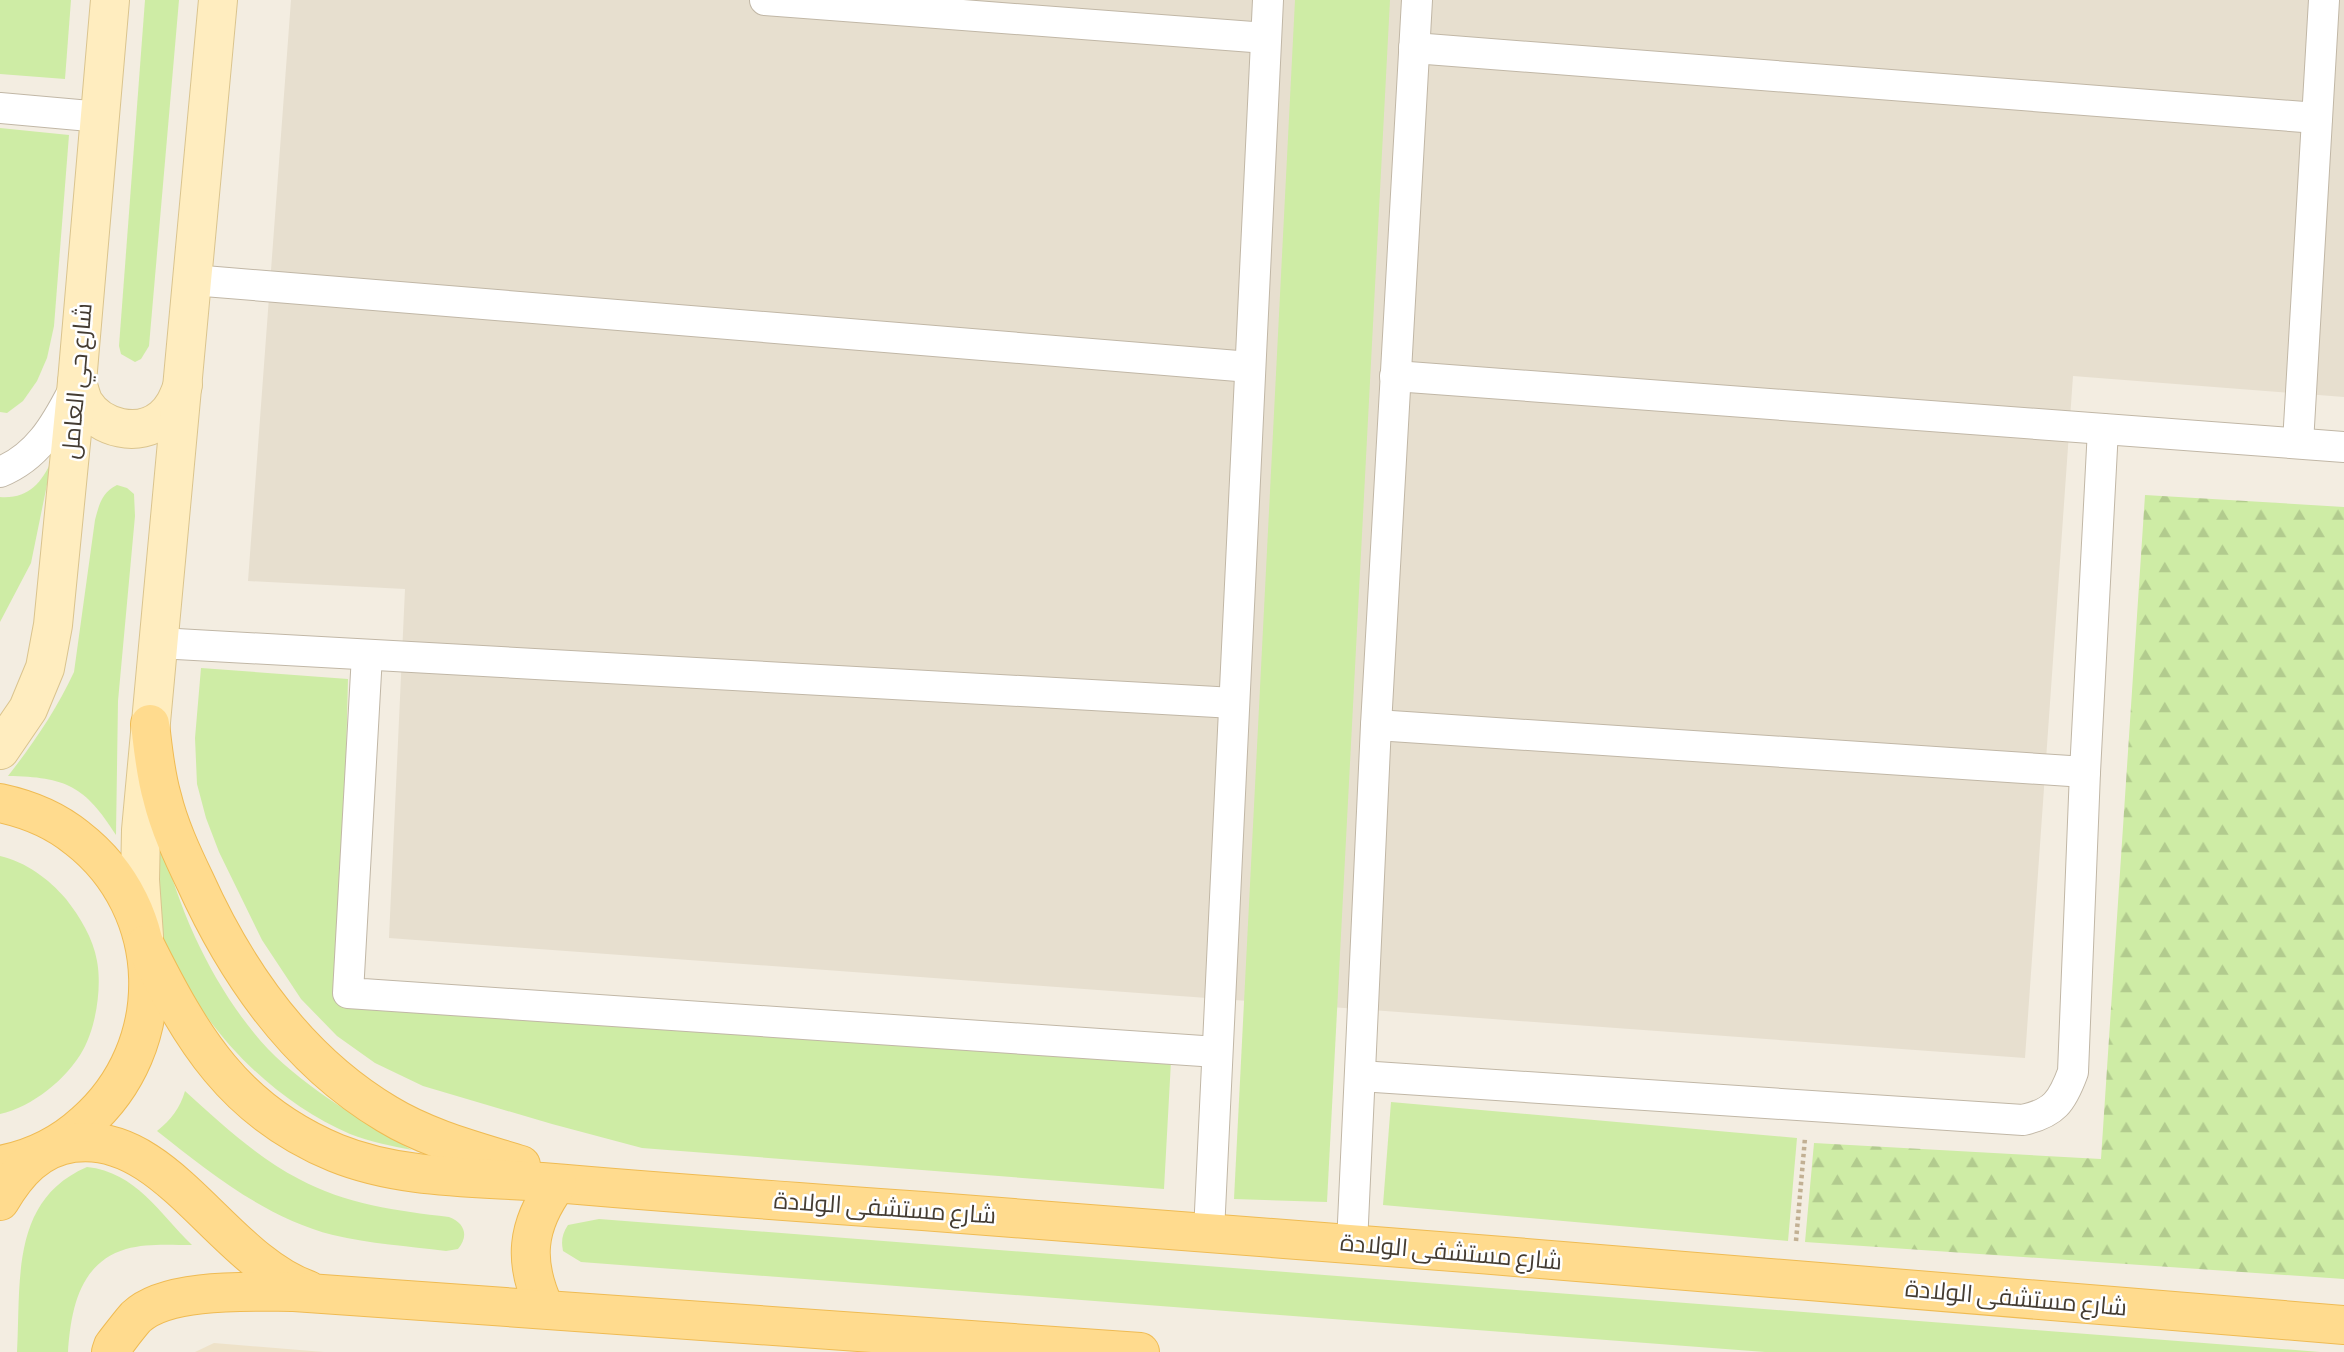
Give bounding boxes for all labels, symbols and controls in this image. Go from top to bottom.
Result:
street label: شارع حي العامل [58,302,103,461]
street label: شارع مستشفى الولادة [773,1188,997,1232]
street label: شارع مستشفى الولادة [1339,1230,1563,1278]
street label: شارع مستشفى الولادة [1904,1276,2128,1324]

